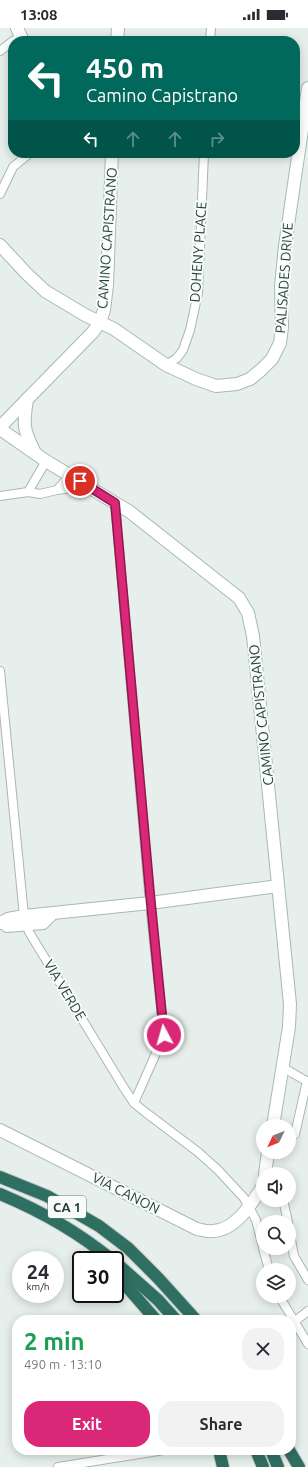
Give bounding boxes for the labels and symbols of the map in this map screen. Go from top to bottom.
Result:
street label: CAMINO CAPISTRANO [94,167,120,309]
street label: DOHENY PLACE [186,201,210,303]
street label: PALISADES DRIVE [272,222,296,334]
pin [63,464,97,498]
street label: CAMINO CAPISTRANO [246,643,276,786]
street label: VIA VERDE [41,957,89,1023]
position arrow [143,1014,185,1056]
north arrow [256,1119,296,1159]
street label: VIA CANON [90,1169,162,1217]
road number: CA 1 [48,1196,86,1218]
speed limit sign: 30 [72,1251,124,1303]

